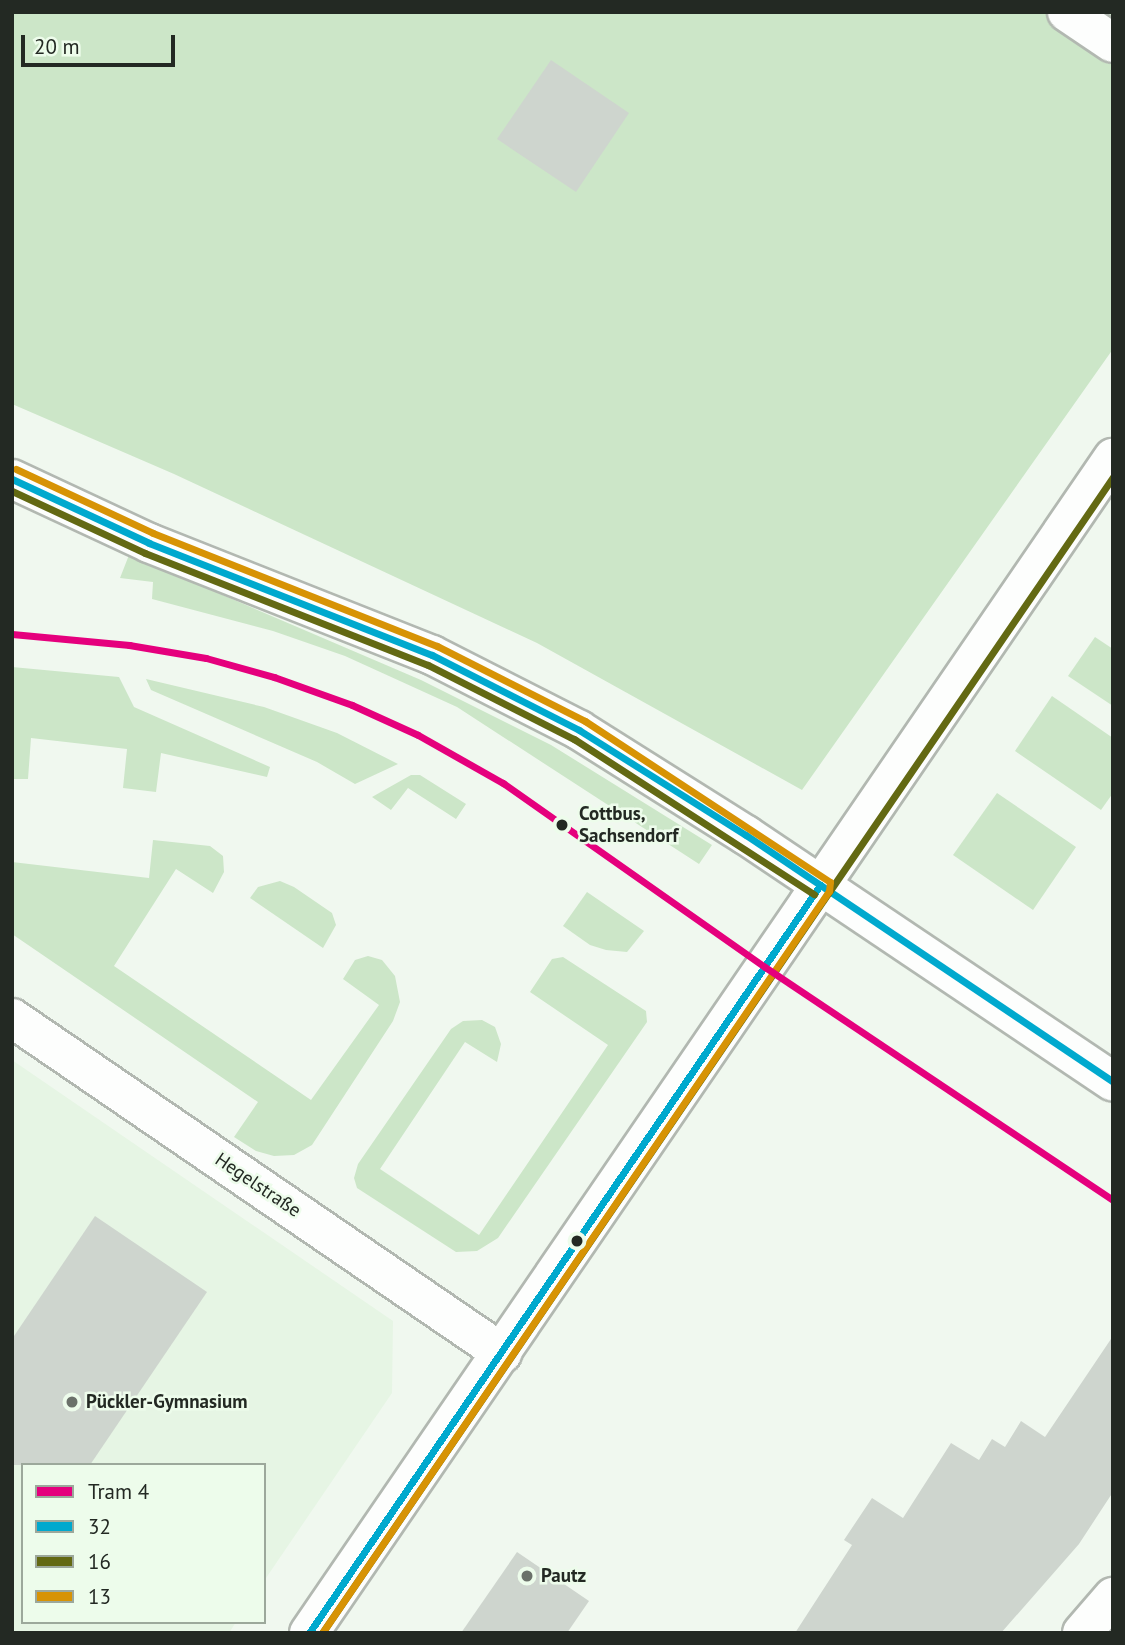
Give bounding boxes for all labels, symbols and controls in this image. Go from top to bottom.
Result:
scale bar [24,21,178,65]
text: 20 m [34,33,80,60]
place label: Cottbus, Sachsendorf [579,803,678,847]
marker: Cottbus, Sachsendorf [551,814,573,836]
street label: Hegelstraße [211,1148,305,1222]
unlabelled marker [570,1234,584,1248]
place label: Pückler-Gymnasium [86,1391,248,1413]
marker: Pückler-Gymnasium [64,1394,80,1410]
legend [21,1463,266,1624]
text: Tram 4 [88,1478,149,1505]
text: 32 [88,1513,111,1540]
text: 16 [88,1548,111,1575]
place label: Pautz [541,1565,586,1587]
marker: Pautz [519,1568,535,1584]
text: 13 [88,1583,111,1610]

